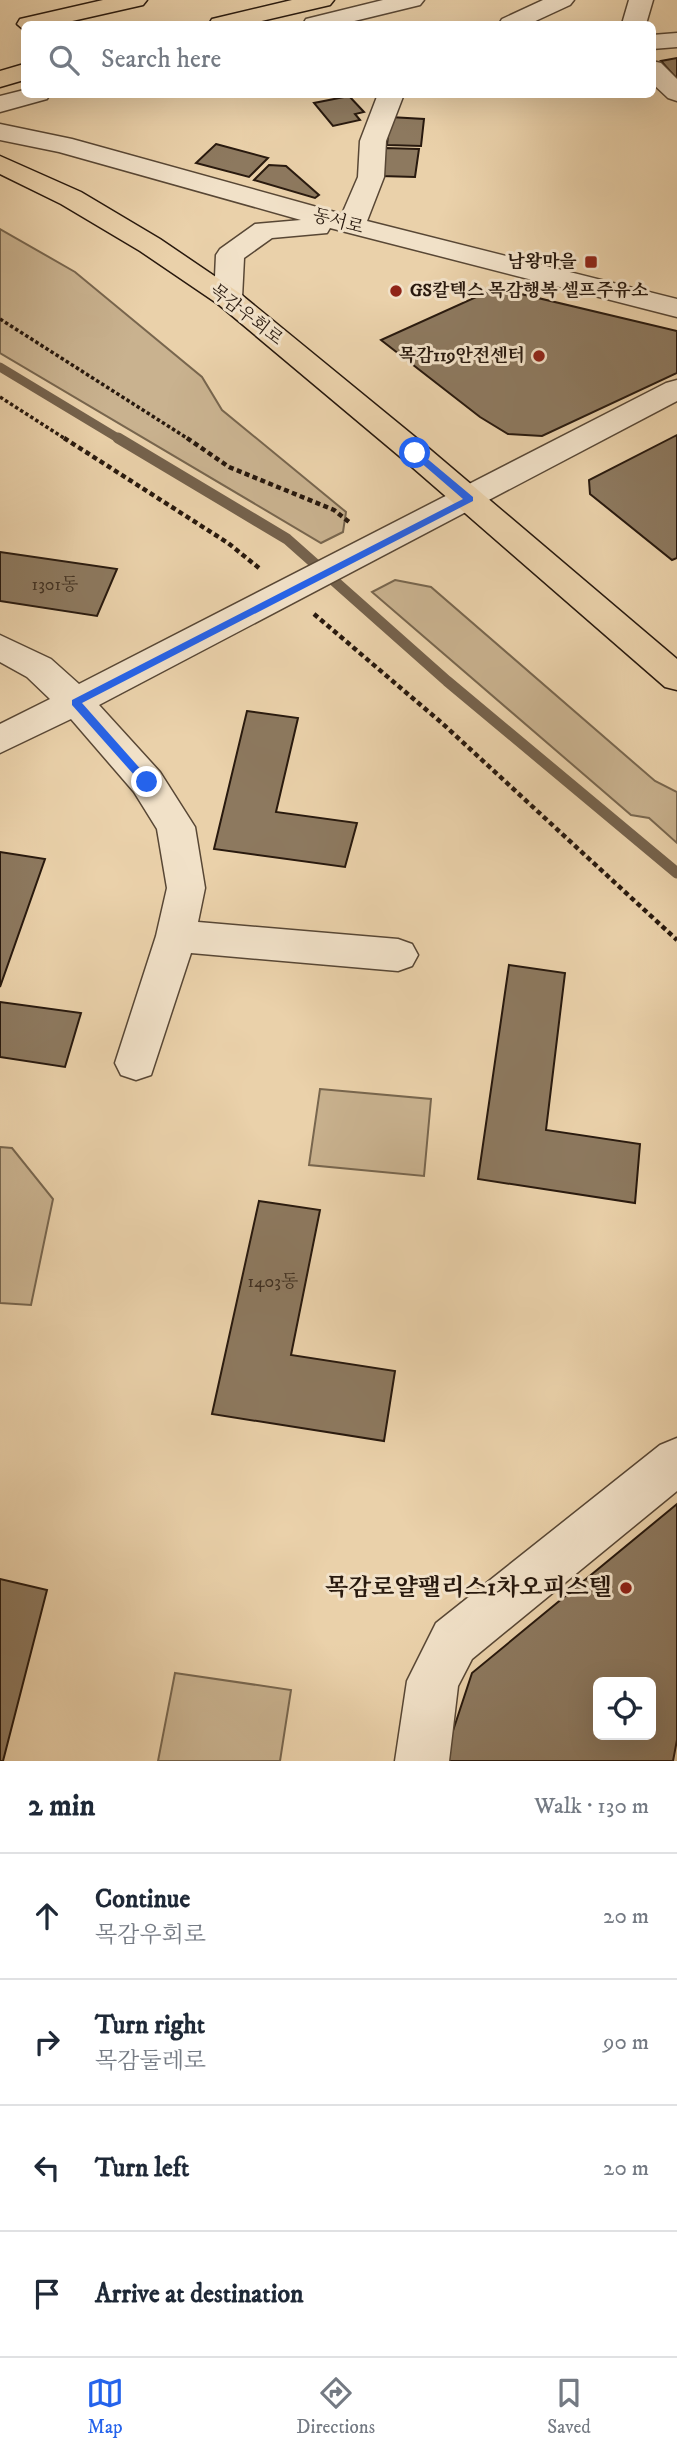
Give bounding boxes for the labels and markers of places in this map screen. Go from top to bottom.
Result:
place label: 남왕마을 [507,251,577,273]
marker: 남왕마을 [583,254,599,270]
place label: GS칼텍스 목감행복 셀프주유소 [410,280,649,302]
marker: GS칼텍스 목감행복 셀프주유소 [388,283,404,299]
place label: 목감119안전센터 [399,345,525,367]
marker: 목감119안전센터 [531,348,547,364]
place label: 목감로얄팰리스1차오피스텔 [325,1573,612,1603]
marker: 목감로얄팰리스1차오피스텔 [618,1580,634,1596]

